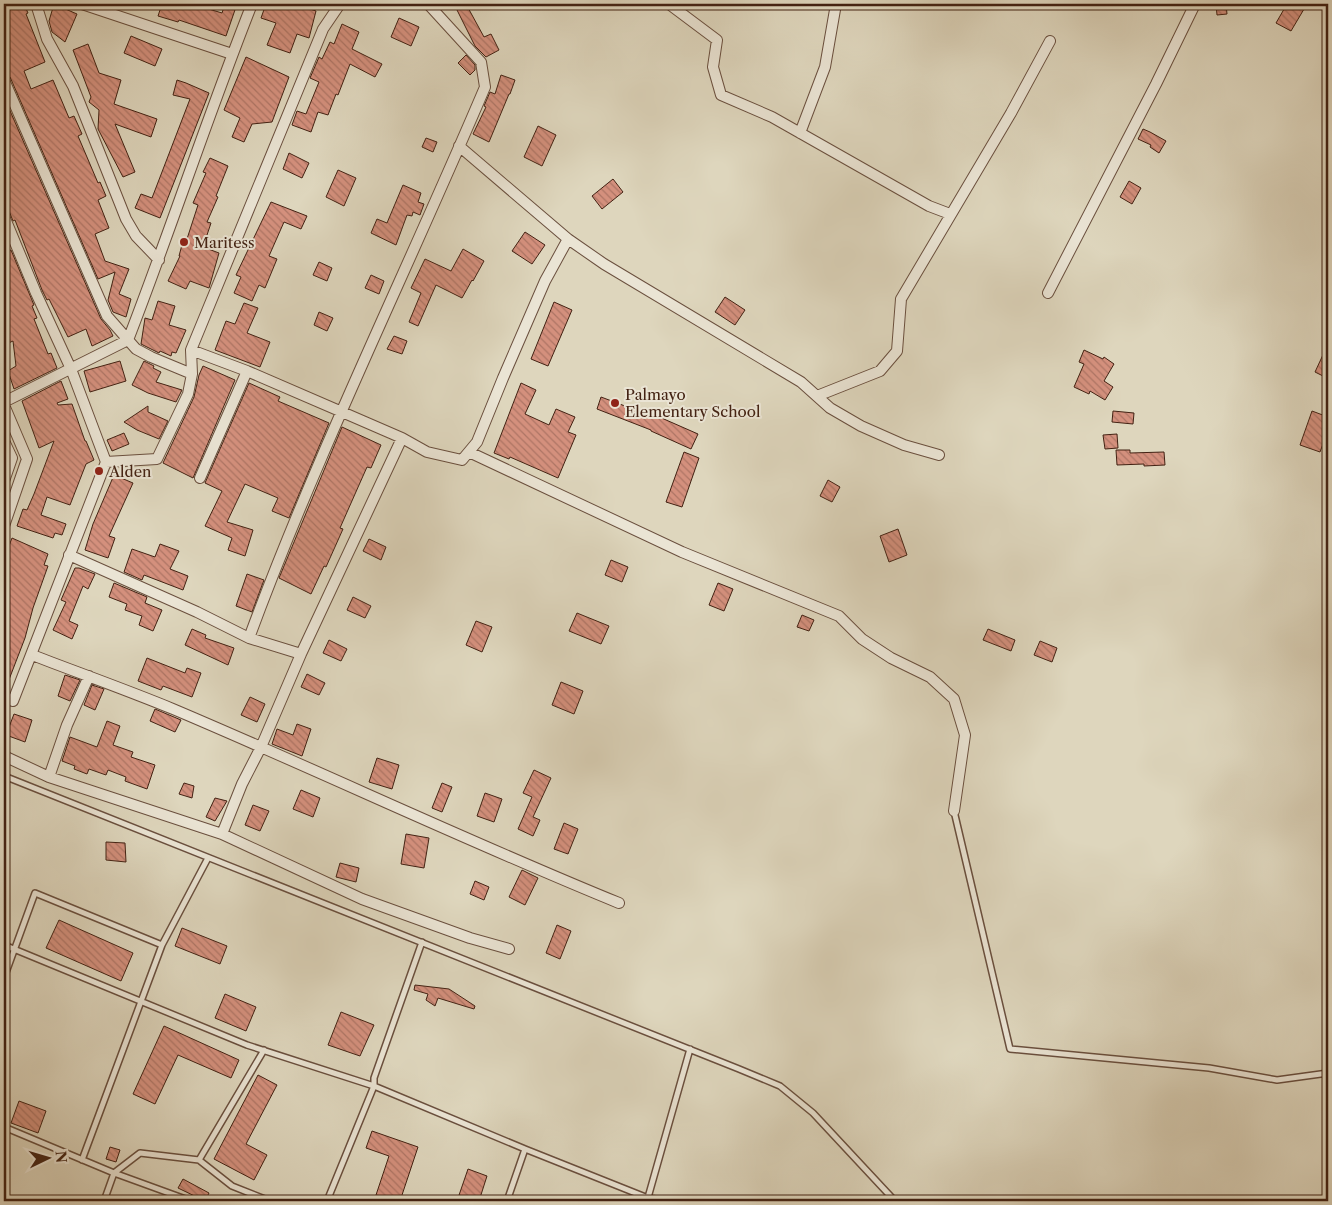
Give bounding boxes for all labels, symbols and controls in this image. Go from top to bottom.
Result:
place label: Maritess [194,233,255,252]
marker: Maritess [178,236,190,248]
place label: Palmayo Elementary School [625,385,761,421]
marker: Palmayo Elementary School [609,397,621,409]
place label: Alden [108,462,152,481]
marker: Alden [93,465,105,477]
north arrow [22,1132,72,1182]
text: N [51,1150,70,1164]

